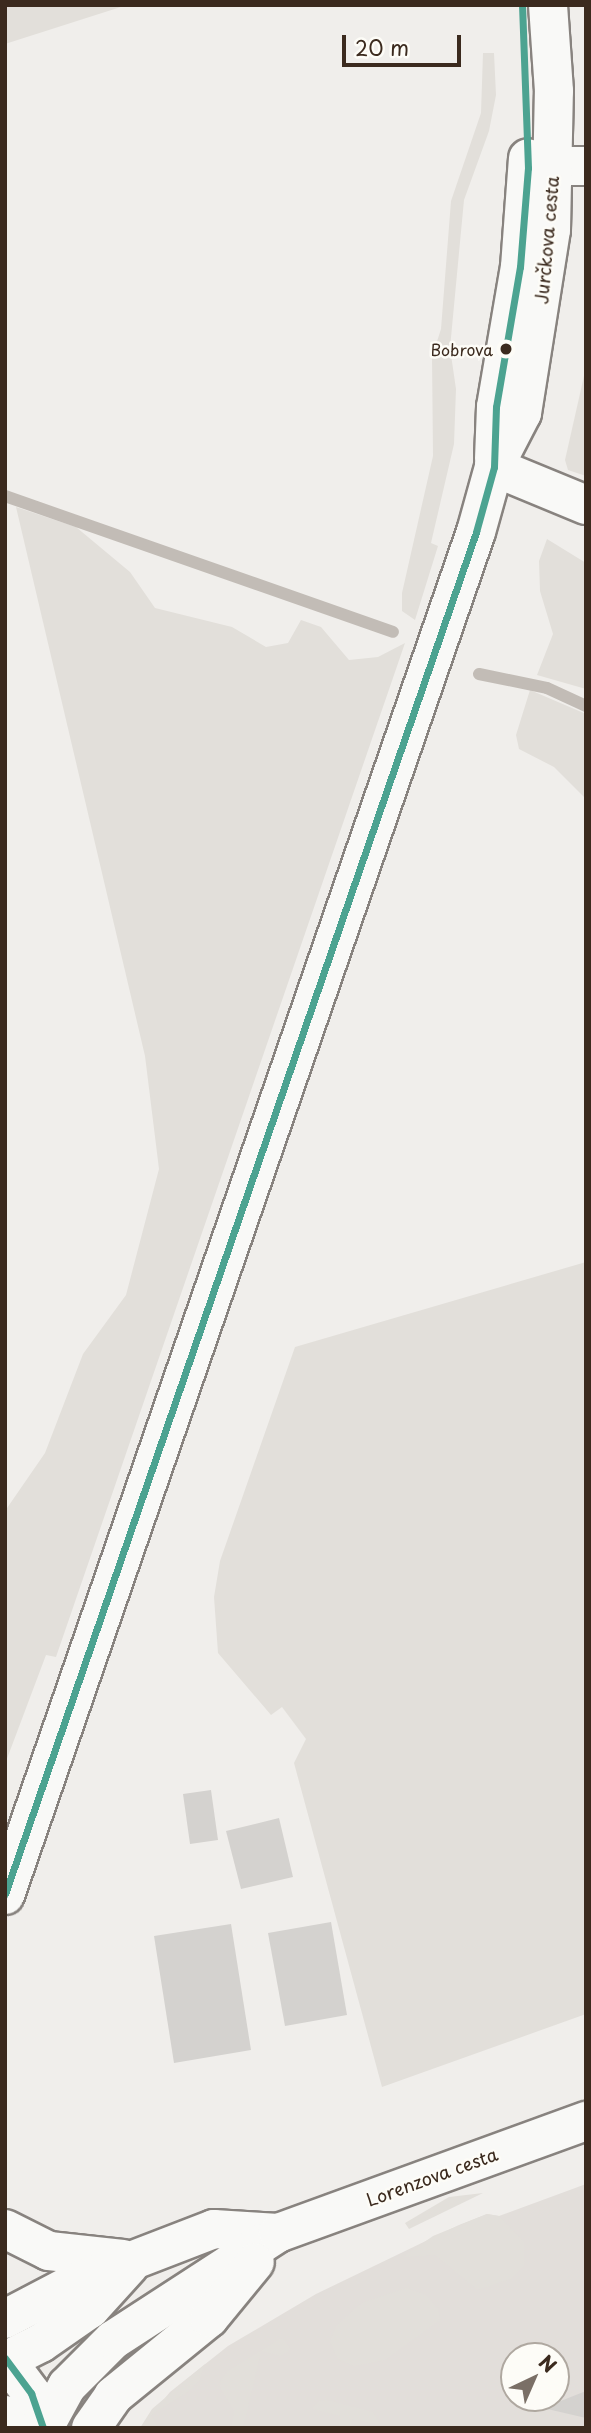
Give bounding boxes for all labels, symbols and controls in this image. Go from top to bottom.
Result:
scale bar [346,21,465,65]
text: 20 m [355,31,409,63]
street label: Jurčkova cesta [531,175,563,305]
place label: Bobrova [431,339,493,359]
marker: Bobrova [499,342,513,356]
street label: Lorenzova cesta [363,2143,501,2211]
north arrow [500,2342,570,2412]
text: N [533,2348,563,2379]

